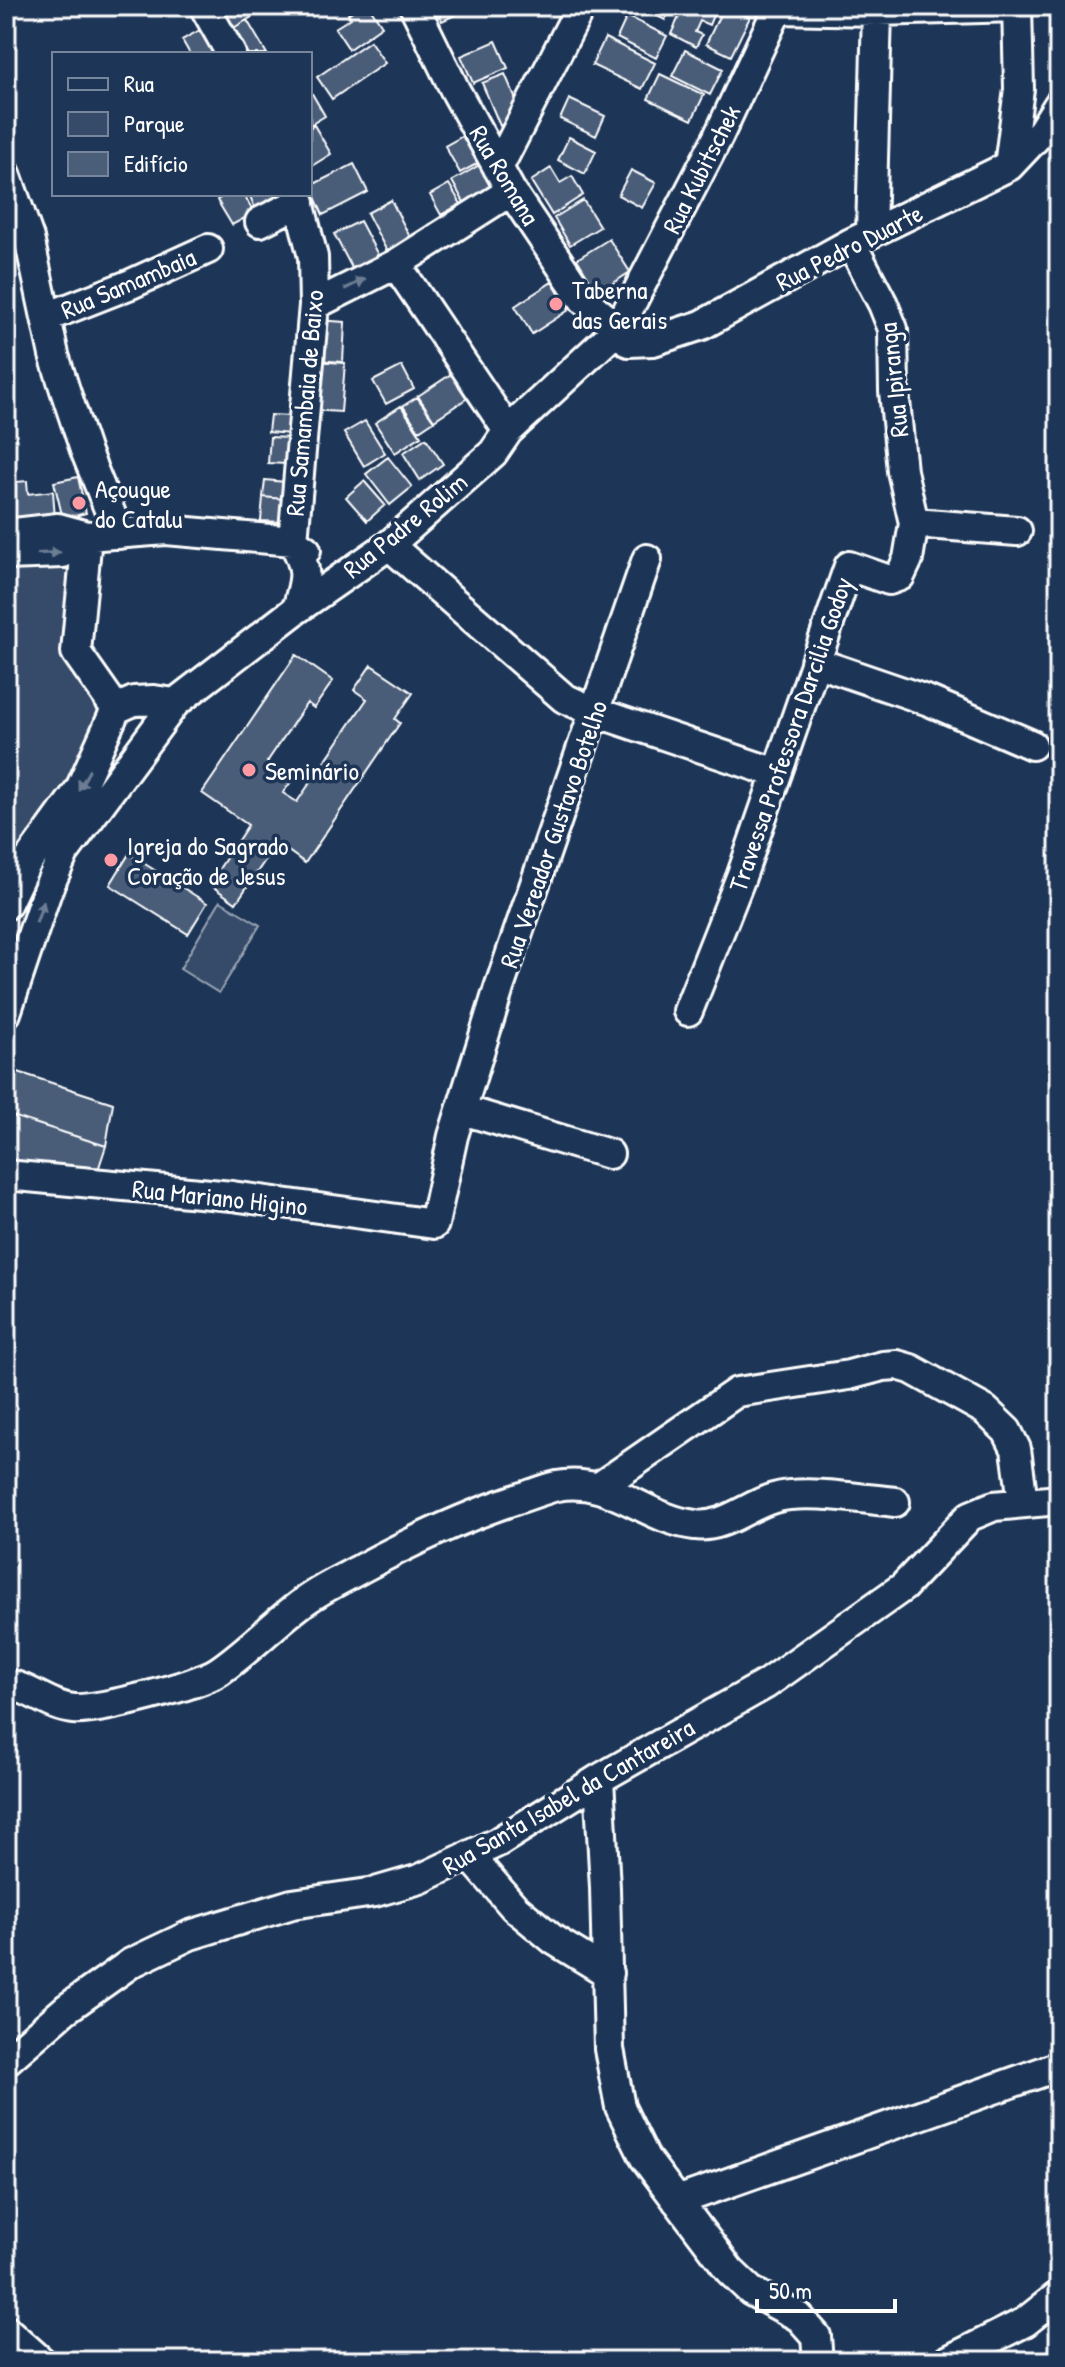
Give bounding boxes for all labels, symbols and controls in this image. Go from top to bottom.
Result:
legend [52,52,312,196]
text: Rua [124,67,154,99]
street label: Rua Kubitschek [654,98,748,239]
text: Parque [124,107,185,139]
street label: Rua Romana [462,119,548,231]
text: Edifício [124,147,188,179]
street label: Rua Pedro Duarte [770,195,928,299]
street label: Rua Samambaia [55,239,201,327]
place label: Taberna das Gerais [572,272,667,337]
one-way arrow [344,277,367,291]
street label: Rua Samambaia de Baixo [277,289,331,517]
marker: Taberna das Gerais [547,295,565,313]
street label: Rua Ipiranga [870,321,916,439]
street label: Rua Padre Rolim [336,464,474,586]
place label: Açougue do Catalu [95,471,183,536]
marker: Açougue do Catalu [70,494,88,512]
one-way arrow [37,547,62,560]
street label: Travessa Professora Darcilia Godoy [720,572,860,896]
street label: Rua Vereador Gustavo Botelho [491,696,615,972]
place label: Seminário [265,753,359,788]
marker: Seminário [240,761,258,779]
one-way arrow [77,769,91,791]
place label: Igreja do Sagrado Coração de Jesus [127,828,288,893]
marker: Igreja do Sagrado Coração de Jesus [102,851,120,869]
one-way arrow [34,900,47,924]
street label: Rua Mariano Higino [131,1170,309,1224]
street label: Rua Santa Isabel da Cantareira [436,1709,700,1883]
scale bar [757,2263,895,2313]
text: 50 m [769,2274,812,2306]

